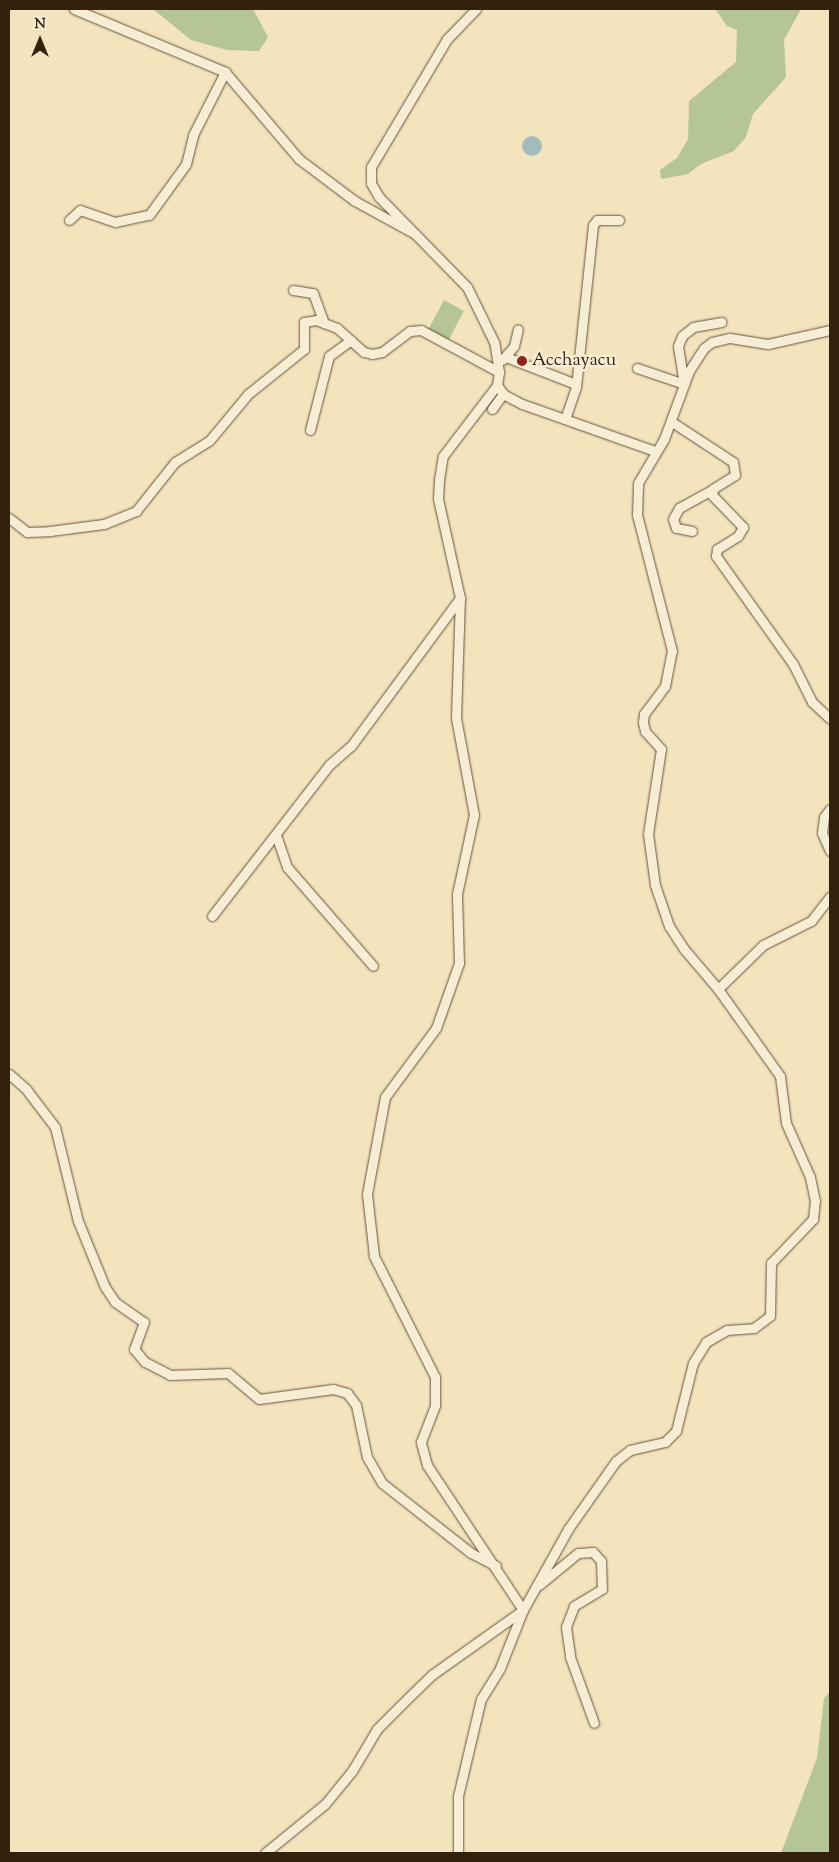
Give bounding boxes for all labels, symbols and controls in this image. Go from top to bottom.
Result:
north arrow [15,15,65,65]
text: N [34,15,46,35]
place label: Acchayacu [532,350,616,372]
marker: Acchayacu [516,355,528,367]

